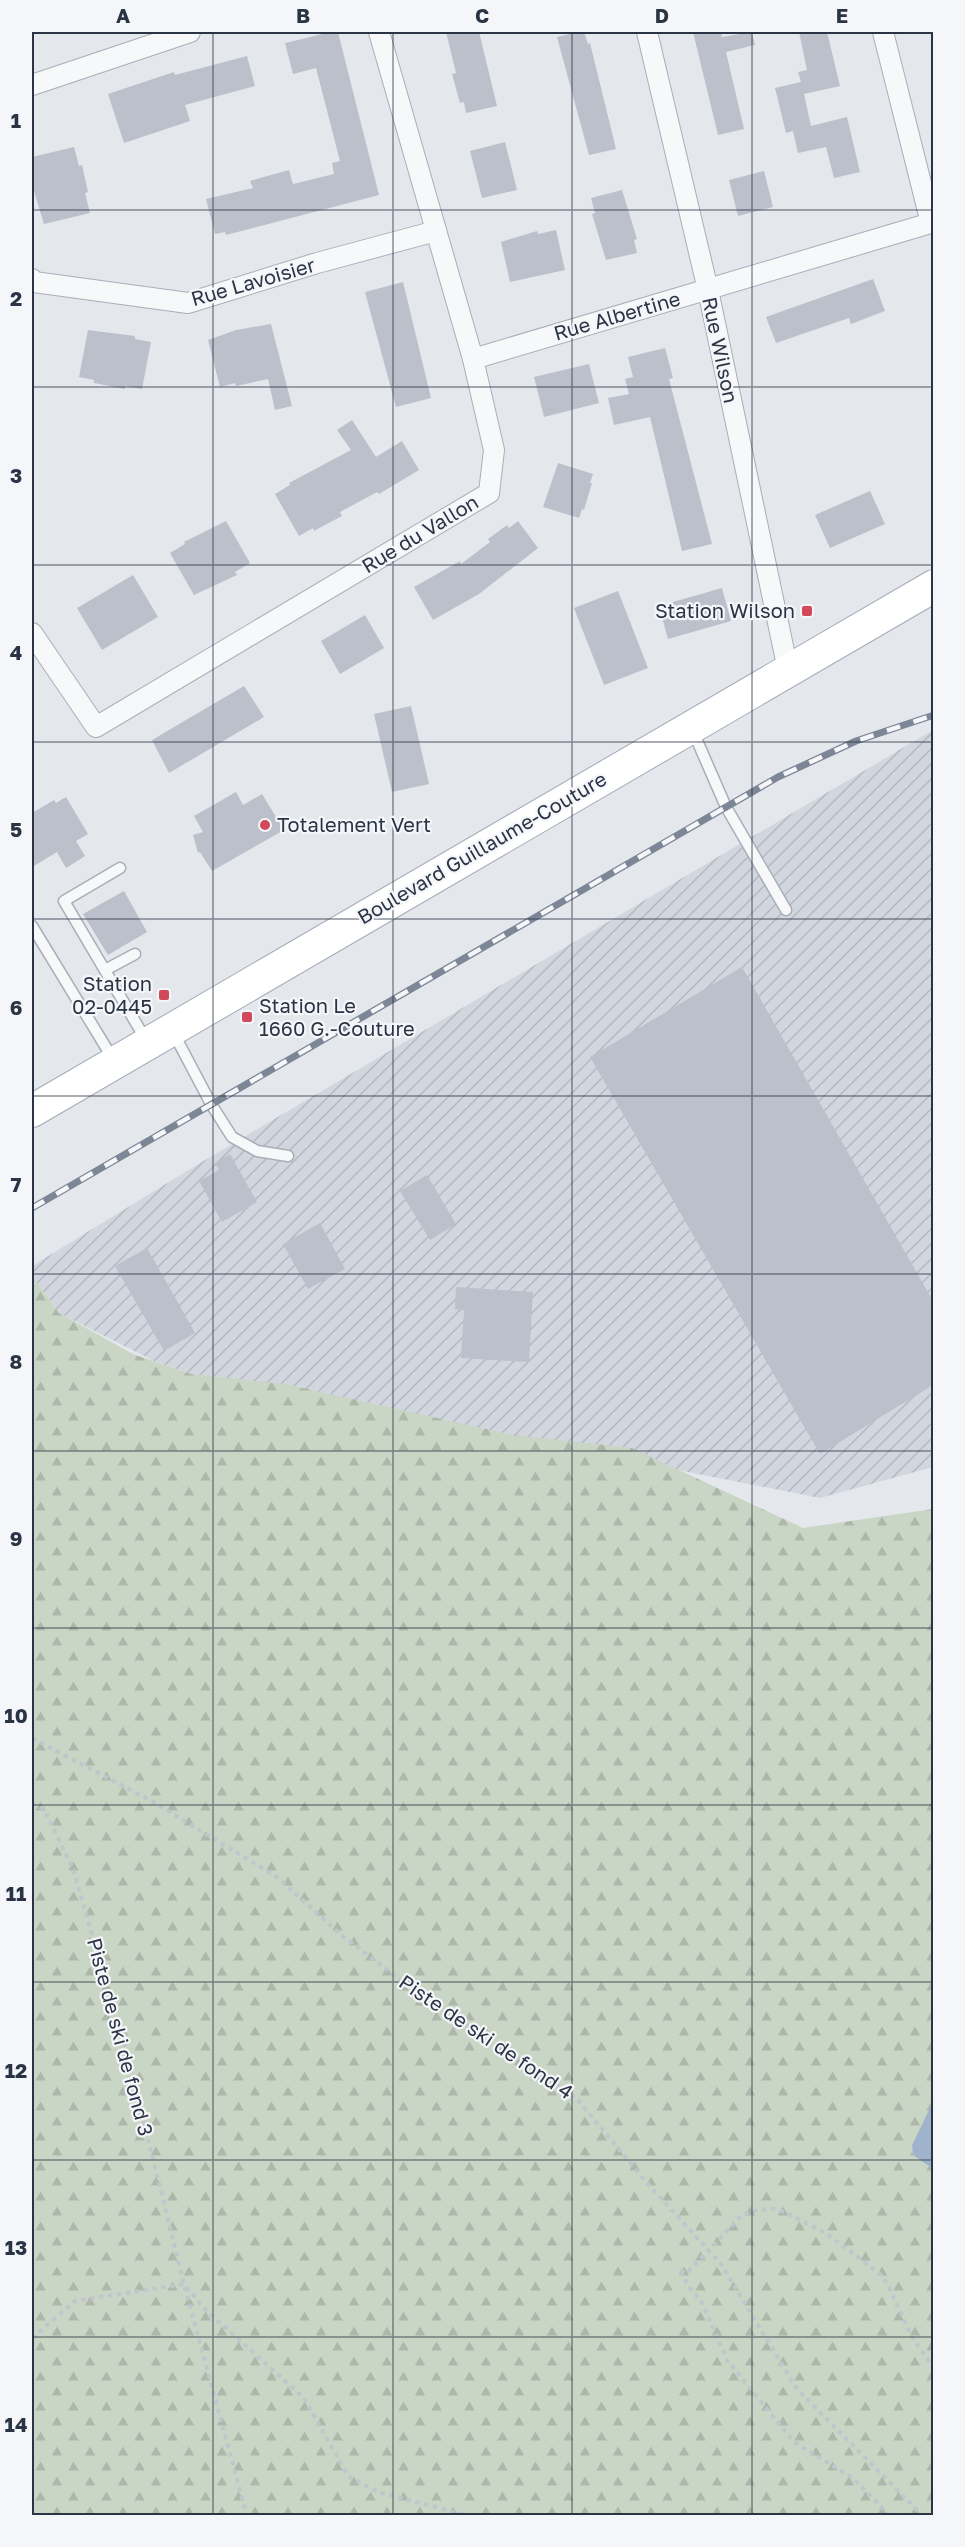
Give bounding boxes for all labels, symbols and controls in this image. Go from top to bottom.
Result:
text: A [116,3,130,27]
text: B [296,3,310,27]
text: C [475,3,489,27]
text: D [655,3,669,27]
text: E [836,3,848,27]
text: 1 [11,108,21,132]
street label: Rue Lavoisier [188,252,318,310]
street label: Rue Albertine [551,285,683,345]
text: 2 [10,286,22,310]
street label: Rue Wilson [698,295,744,405]
text: 3 [10,463,22,487]
street label: Rue du Vallon [357,489,482,577]
place label: Station Wilson [655,598,795,622]
marker: Station Wilson [800,604,814,618]
text: 4 [10,640,22,664]
street label: Boulevard Guillaume-Couture [353,766,610,928]
place label: Totalement Vert [277,812,431,836]
text: 5 [10,817,22,841]
marker: Totalement Vert [258,818,272,832]
place label: Station 02-0445 [72,971,152,1018]
marker: Station 02-0445 [157,988,171,1002]
place label: Station Le 1660 G.-Couture [259,993,415,1040]
text: 6 [10,995,22,1019]
marker: Station Le 1660 G.-Couture [240,1010,254,1024]
text: 7 [11,1172,22,1196]
text: 8 [10,1349,22,1373]
text: 9 [10,1526,22,1550]
text: 10 [4,1703,28,1727]
text: 11 [6,1881,26,1905]
street label: Piste de ski de fond 3 [83,1935,159,2138]
street label: Piste de ski de fond 4 [395,1969,578,2103]
text: 12 [5,2058,27,2082]
text: 13 [5,2235,27,2259]
text: 14 [5,2412,27,2436]

